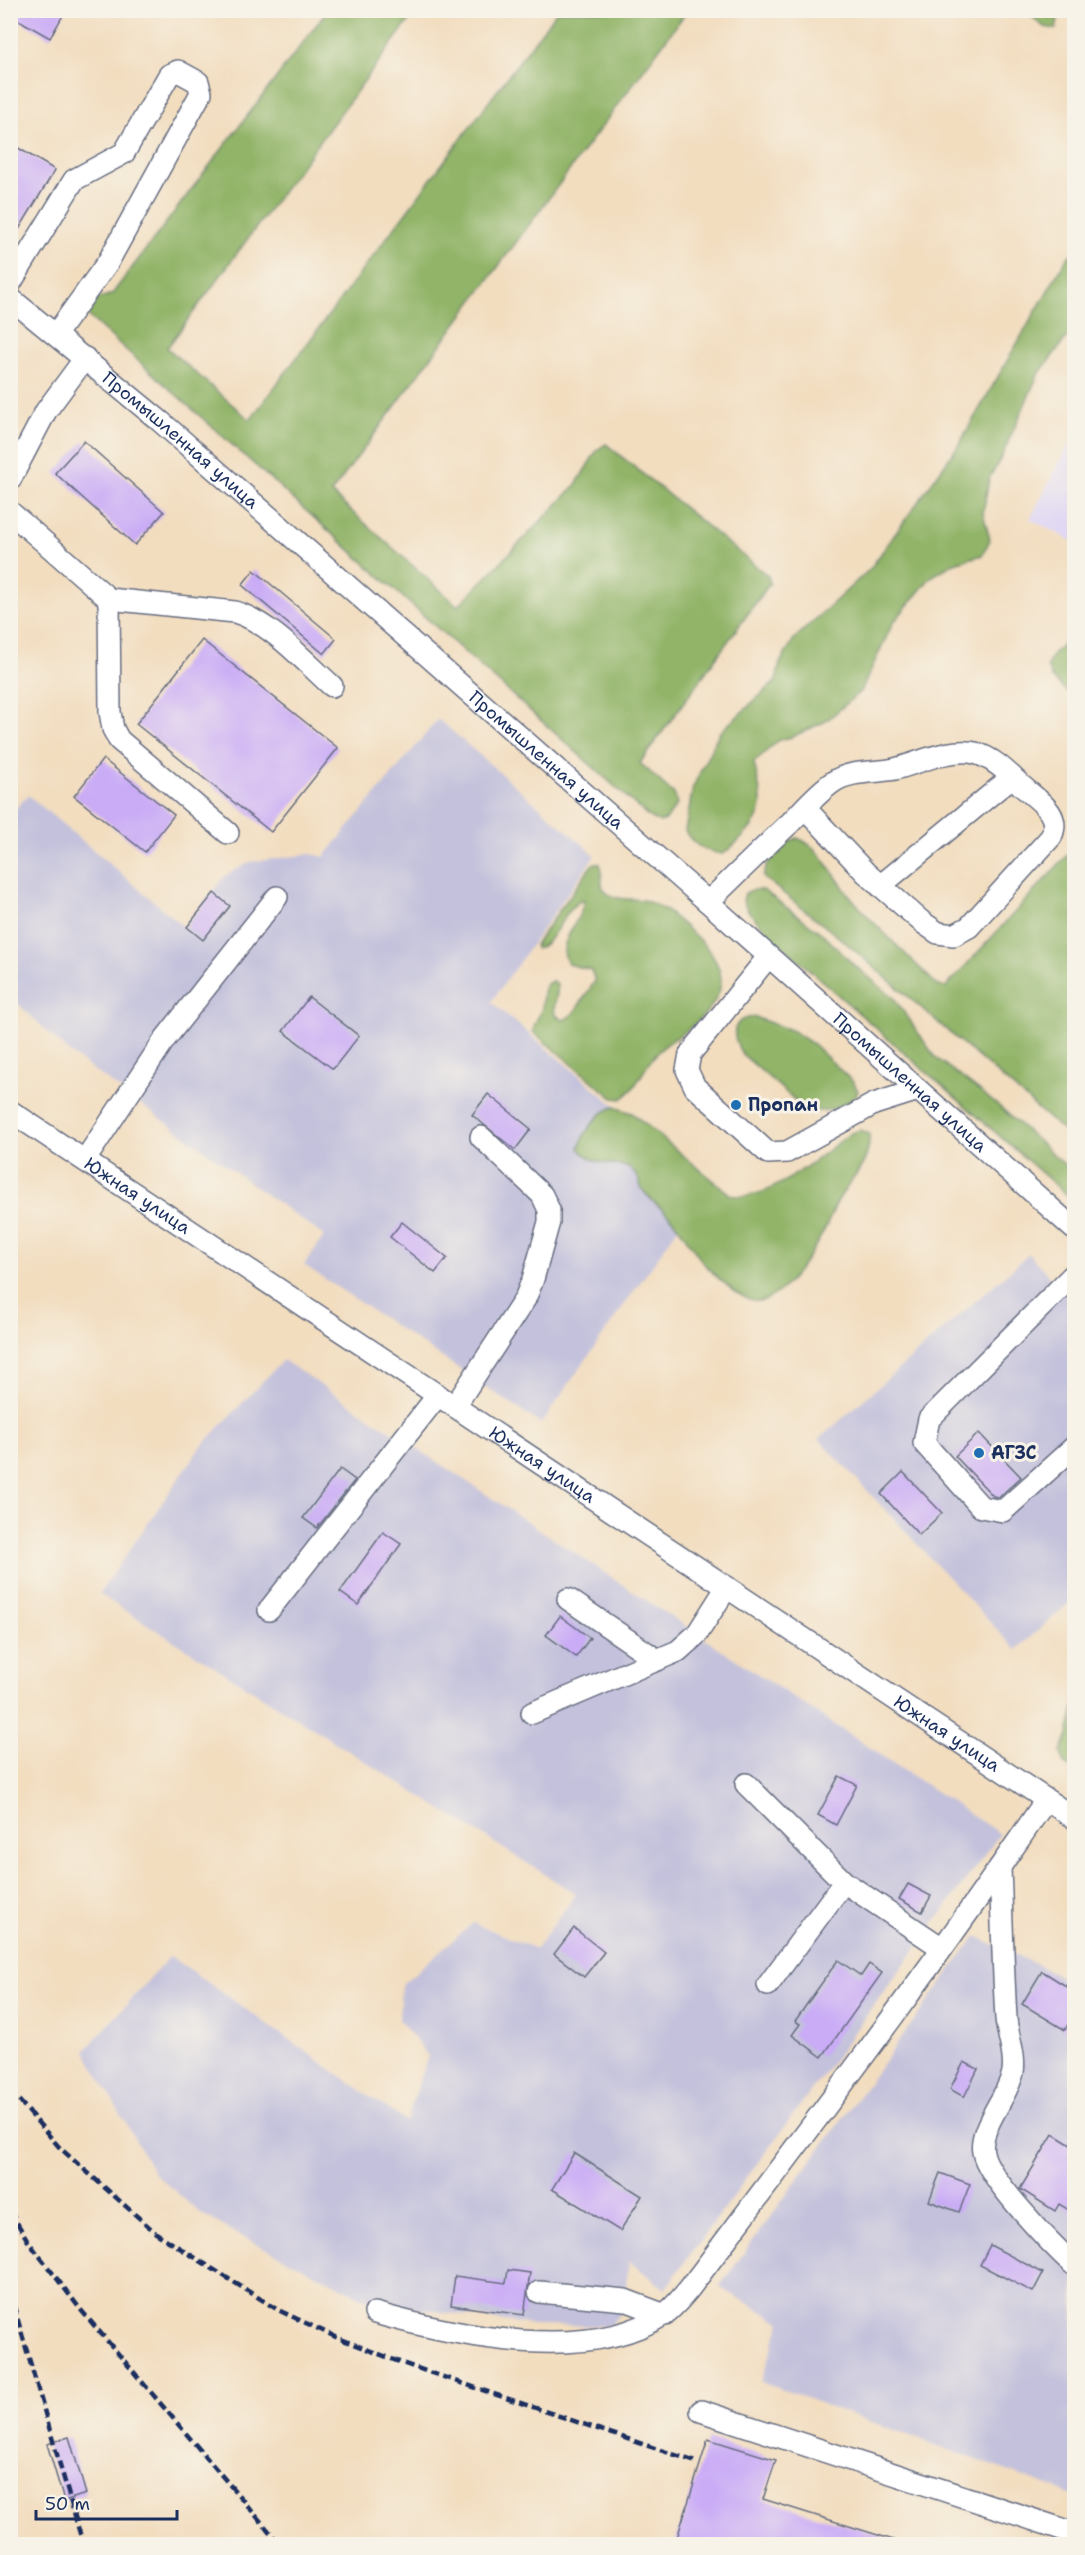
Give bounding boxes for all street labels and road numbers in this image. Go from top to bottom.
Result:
street label: Промышленная улица [97,366,264,514]
street label: Промышленная улица [464,685,629,835]
street label: Промышленная улица [828,1007,992,1158]
street label: Южная улица [80,1152,195,1240]
street label: Южная улица [484,1421,600,1509]
street label: Южная улица [889,1690,1005,1778]

